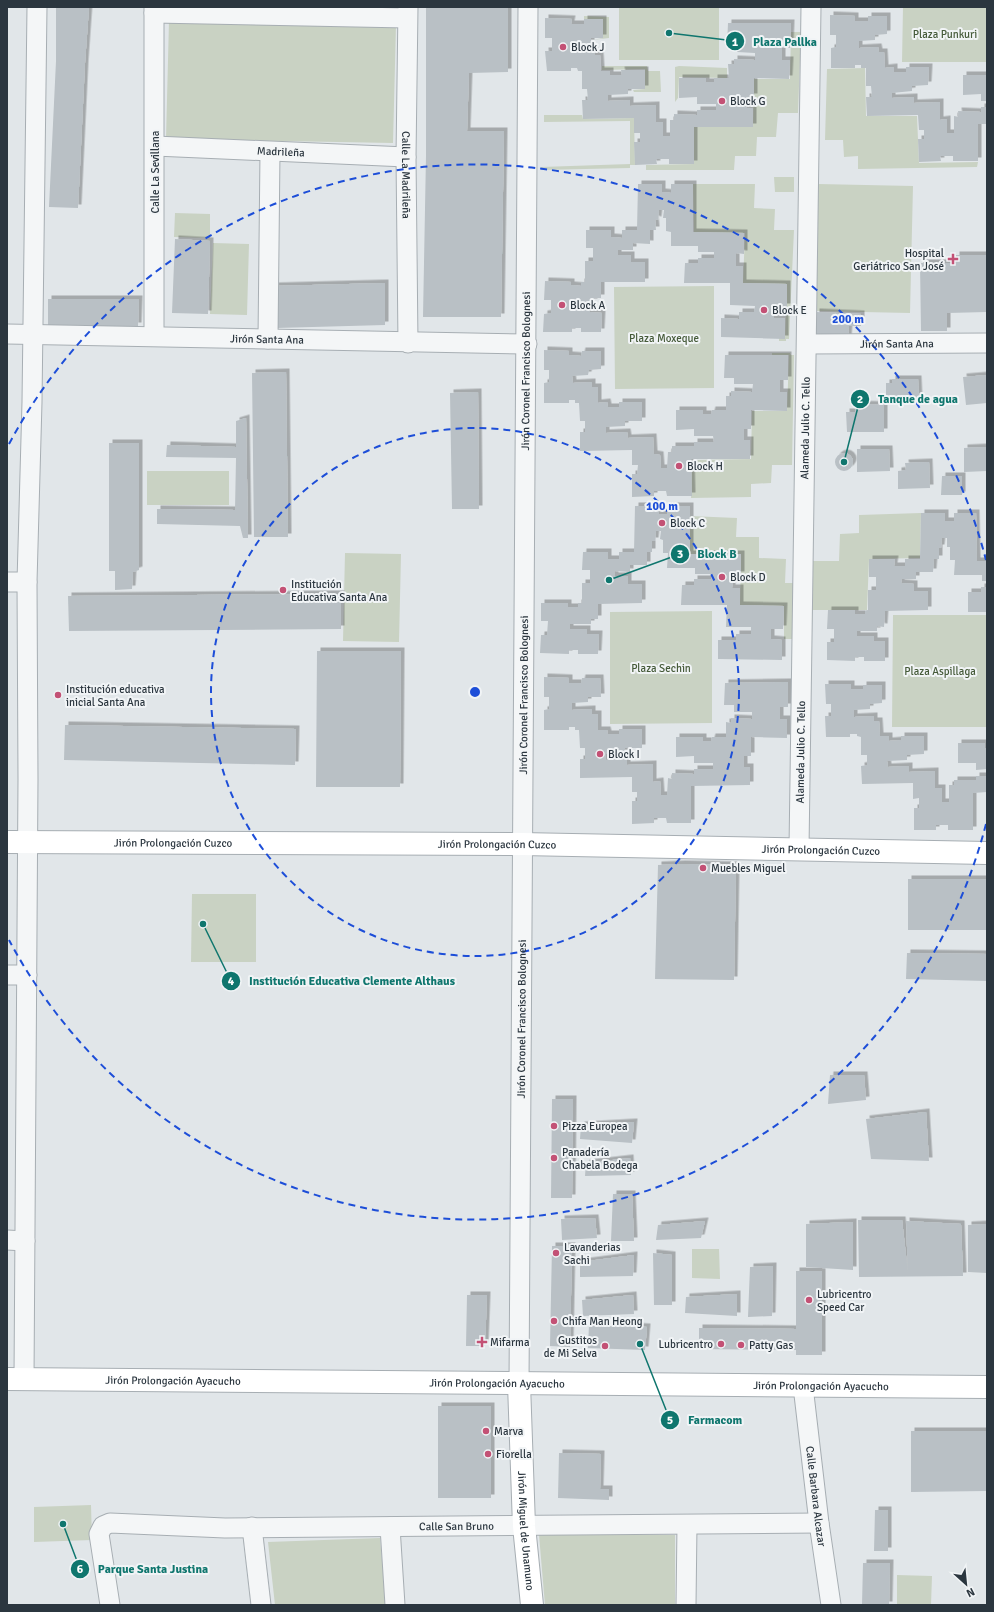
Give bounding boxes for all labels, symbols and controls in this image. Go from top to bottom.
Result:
park label: Plaza Punkuri [913,28,977,41]
callout: Plaza Pallka [725,29,825,53]
text: 1 [732,35,739,50]
text: Plaza Pallka [753,35,817,50]
place label: Block J [571,41,605,54]
marker: Block J [558,42,568,52]
place label: Block G [730,95,766,108]
marker: Block G [717,96,727,106]
street label: Calle La Sevillana [149,130,162,213]
street label: Calle La Madrileña [399,131,413,219]
street label: Madrileña [257,144,305,159]
place label: Hospital Geriátrico San José [853,247,944,273]
marker: Hospital Geriátrico San José [947,253,959,265]
street label: Jirón Coronel Francisco Bolognesi [519,292,533,450]
place label: Block A [570,299,606,312]
marker: Block A [557,300,567,310]
place label: Block E [772,304,807,317]
marker: Block E [759,305,769,315]
text: 200 m [832,312,864,327]
street label: Jirón Santa Ana [230,332,304,346]
park label: Plaza Moxeque [629,332,699,345]
street label: Jirón Santa Ana [860,337,934,350]
street label: Alameda Julio C. Tello [798,376,812,480]
callout: Tanque de agua [850,387,966,411]
text: 2 [857,392,863,407]
text: Tanque de agua [878,392,958,407]
place label: Block H [687,460,723,473]
marker: Block H [674,461,684,471]
text: 100 m [646,499,678,514]
place label: Block C [670,517,706,530]
marker: Block C [657,518,667,528]
callout: Block B [670,542,745,566]
text: 3 [677,547,683,562]
text: Block B [697,547,737,562]
place label: Block D [730,571,766,584]
marker: Block D [717,572,727,582]
place label: Institución Educativa Santa Ana [291,578,388,604]
marker: Institución Educativa Santa Ana [278,585,288,595]
street label: Jirón Coronel Francisco Bolognesi [516,616,531,774]
park label: Plaza Sechin [631,662,691,675]
park label: Plaza Aspillaga [904,665,976,678]
place label: Institución educativa inicial Santa Ana [66,683,165,709]
centre of rings [468,685,482,699]
marker: Institución educativa inicial Santa Ana [53,690,63,700]
street label: Alameda Julio C. Tello [793,700,808,804]
place label: Block I [608,748,640,761]
marker: Block I [595,749,605,759]
street label: Jirón Prolongación Cuzco [114,836,233,849]
street label: Jirón Prolongación Cuzco [438,837,557,851]
street label: Jirón Prolongación Cuzco [762,842,881,857]
place label: Muebles Miguel [711,862,785,875]
marker: Muebles Miguel [698,863,708,873]
street label: Jirón Coronel Francisco Bolognesi [514,940,528,1098]
callout: Institución Educativa Clemente Althaus [221,969,463,993]
text: 4 [228,974,235,989]
text: Institución Educativa Clemente Althaus [249,974,456,989]
place label: Pizza Europea [562,1120,628,1133]
marker: Pizza Europea [549,1121,559,1131]
place label: Panadería Chabela Bodega [562,1146,638,1172]
marker: Panadería Chabela Bodega [549,1153,559,1163]
place label: Lavanderias Sachi [564,1241,621,1267]
marker: Lavanderias Sachi [551,1248,561,1258]
place label: Lubricentro Speed Car [817,1288,872,1314]
marker: Lubricentro Speed Car [804,1295,814,1305]
place label: Chifa Man Heong [562,1315,643,1328]
marker: Chifa Man Heong [549,1316,559,1326]
place label: Gustitos de Mi Selva [544,1334,597,1360]
place label: Mifarma [490,1336,530,1349]
marker: Mifarma [477,1337,487,1347]
place label: Lubricentro [658,1338,713,1351]
marker: Lubricentro [716,1339,726,1349]
place label: Patty Gas [749,1339,793,1352]
marker: Patty Gas [736,1340,746,1350]
marker: Gustitos de Mi Selva [600,1341,610,1351]
street label: Jirón Prolongación Ayacucho [105,1373,241,1387]
street label: Jirón Prolongación Ayacucho [429,1376,565,1390]
street label: Jirón Prolongación Ayacucho [753,1379,889,1393]
callout: Farmacom [660,1408,750,1432]
text: 5 [667,1413,673,1428]
text: Farmacom [688,1413,742,1428]
place label: Marva [494,1425,524,1438]
marker: Marva [481,1426,491,1436]
street label: Calle Barbara Alcazar [804,1445,829,1547]
place label: Fiorella [496,1448,532,1461]
marker: Fiorella [483,1449,493,1459]
street label: Jirón Miguel de Unamuno [516,1471,537,1592]
street label: Calle San Bruno [419,1519,494,1533]
callout: Parque Santa Justina [70,1557,216,1581]
text: 6 [77,1562,84,1577]
text: Parque Santa Justina [98,1562,208,1577]
north arrow [946,1564,986,1604]
text: N [964,1585,977,1600]

